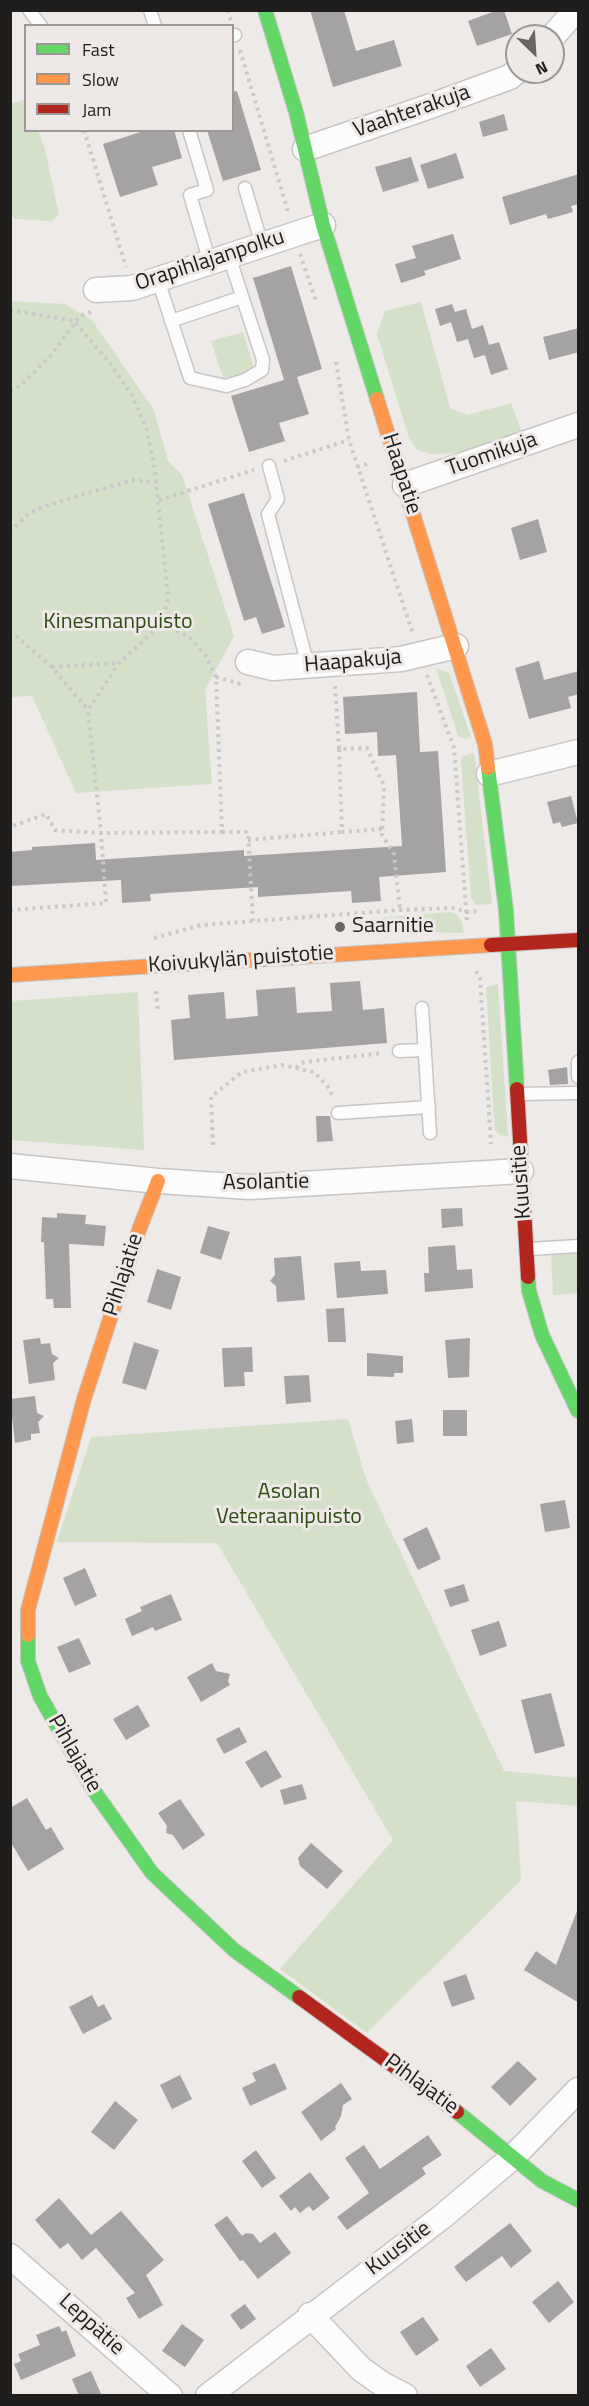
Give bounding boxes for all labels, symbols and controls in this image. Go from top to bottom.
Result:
legend [24,24,234,132]
north arrow [505,24,565,84]
text: Fast [82,36,115,63]
text: N [532,55,552,82]
text: Slow [82,66,119,93]
street label: Vaahterakuja [350,80,474,144]
text: Jam [82,96,111,123]
street label: Orapihlajanpolku [132,224,288,298]
street label: Tuomikuja [443,427,541,483]
street label: Haapatie [376,430,426,518]
park label: Kinesmanpuisto [43,610,193,636]
street label: Haapakuja [303,645,403,679]
place label: Saarnitie [352,914,434,940]
marker: Saarnitie [333,920,347,934]
street label: Koivukylän puistotie [147,940,335,980]
street label: Kuusitie [506,1144,538,1220]
street label: Asolantie [223,1169,309,1197]
street label: Pihlajatie [98,1230,150,1320]
park label: Asolan Veteraanipuisto [216,1480,362,1532]
street label: Pihlajatie [41,1710,107,1798]
street label: Pihlajatie [379,2049,463,2121]
street label: Kuusitie [361,2216,437,2282]
street label: Leppätie [53,2289,129,2361]

